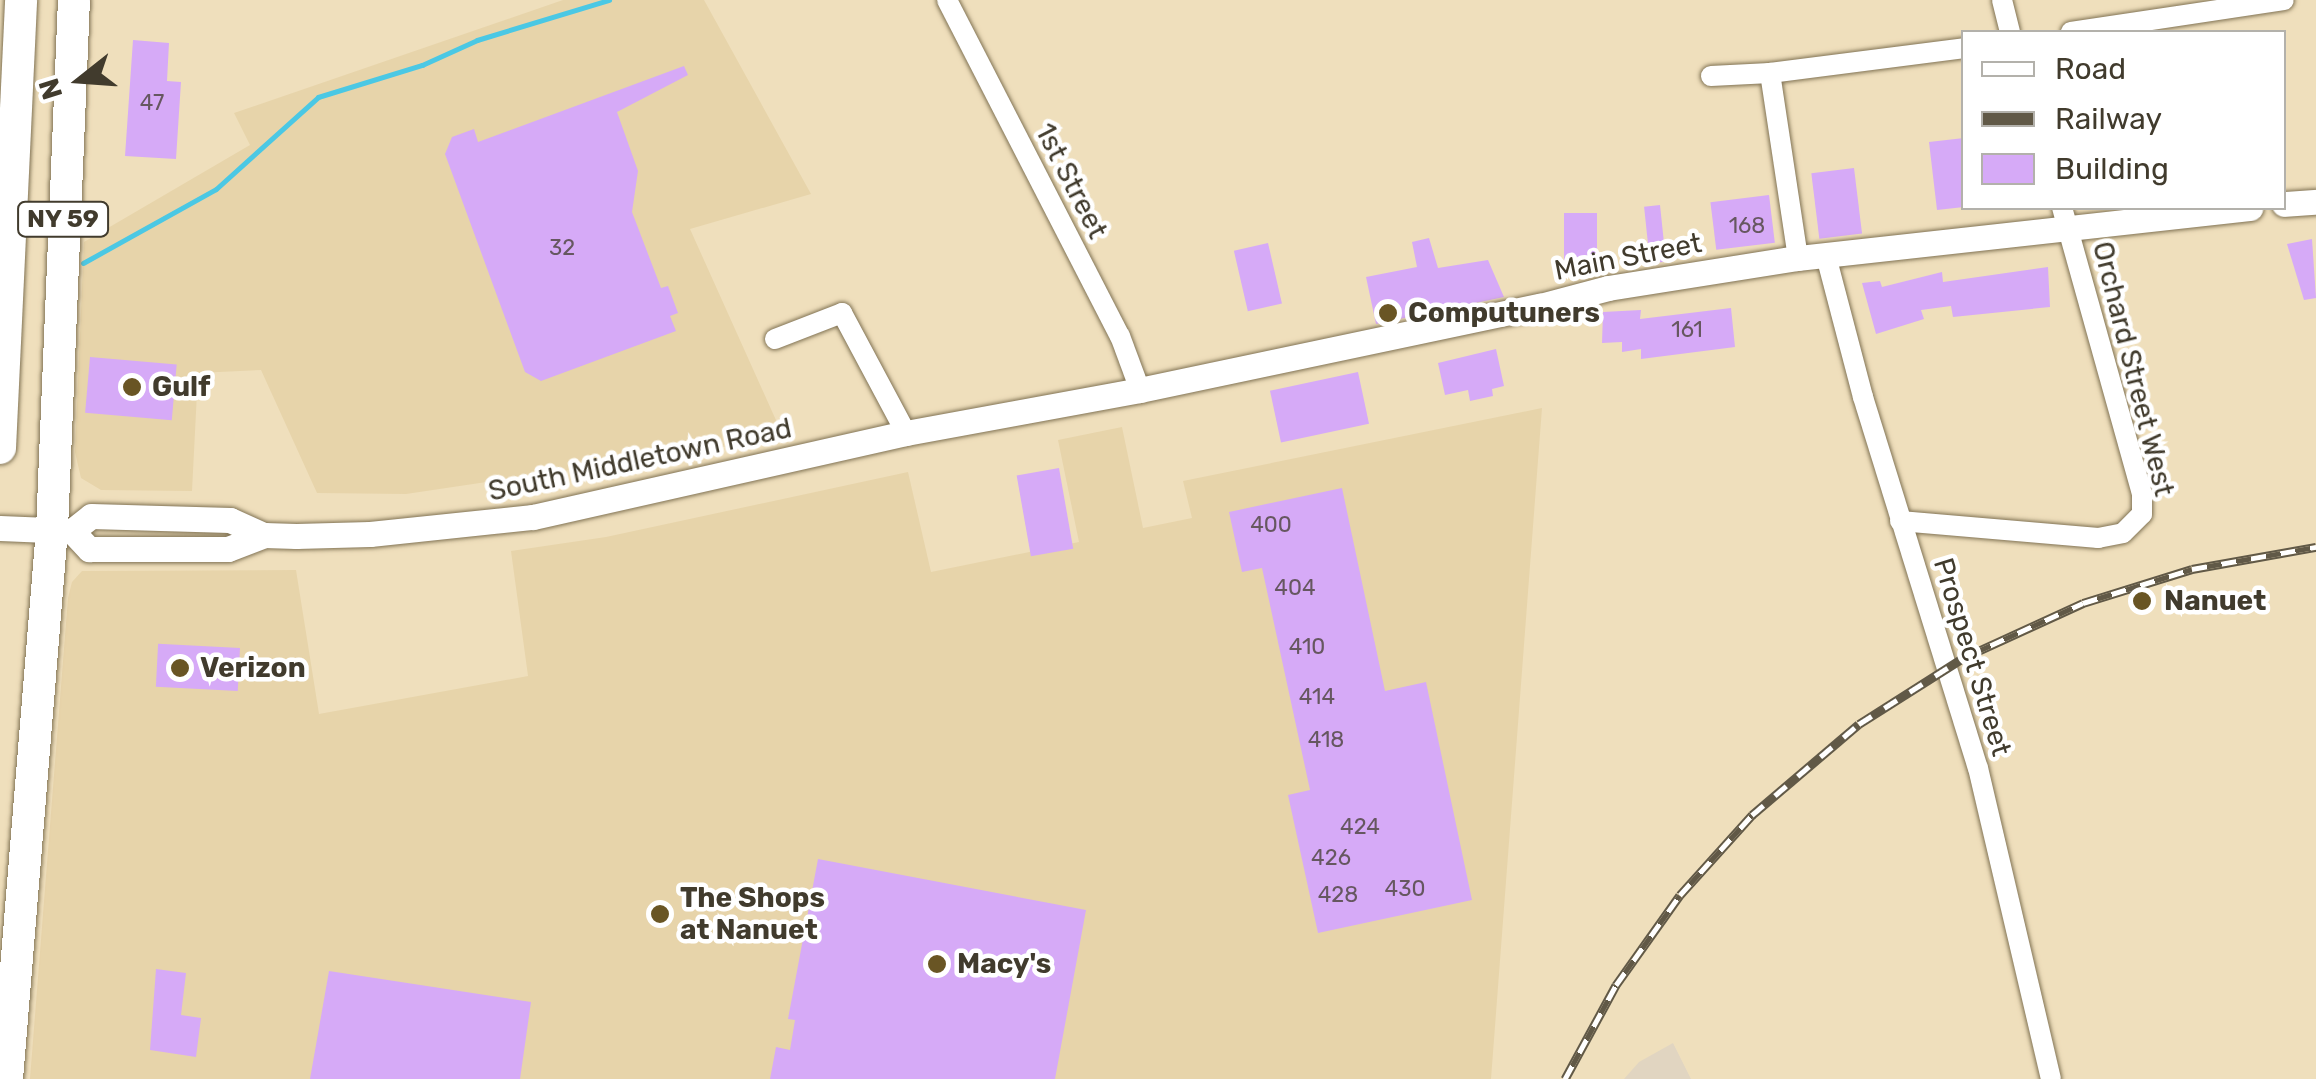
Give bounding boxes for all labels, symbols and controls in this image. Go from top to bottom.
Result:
north arrow [30,30,130,130]
legend [1961,30,2286,210]
text: Road [2055,51,2126,87]
text: N [32,74,70,103]
house number: 47 [140,90,164,116]
text: Railway [2055,101,2162,137]
street label: 1st Street [1028,118,1114,244]
text: Building [2055,151,2169,187]
road number: NY 59 [15,199,110,239]
house number: 168 [1729,213,1765,239]
street label: Main Street [1552,226,1704,288]
house number: 32 [549,235,575,261]
street label: Orchard Street West [2085,238,2181,500]
place label: Computuners [1408,296,1600,330]
marker: Computuners [1377,302,1399,324]
house number: 161 [1671,317,1703,343]
place label: Gulf [152,370,211,404]
marker: Gulf [121,376,143,398]
street label: South Middletown Road [485,411,795,509]
house number: 400 [1250,512,1292,538]
street label: Prospect Street [1926,554,2018,760]
house number: 404 [1274,575,1316,601]
place label: Nanuet [2164,584,2266,618]
marker: Nanuet [2129,588,2155,614]
house number: 410 [1289,634,1325,660]
place label: Verizon [200,651,306,685]
marker: Verizon [169,657,191,679]
house number: 414 [1299,684,1335,710]
house number: 418 [1308,727,1344,753]
house number: 424 [1340,814,1380,840]
house number: 426 [1311,845,1351,871]
house number: 430 [1385,876,1425,902]
place label: The Shops at Nanuet [680,881,825,947]
house number: 428 [1318,882,1358,908]
marker: The Shops at Nanuet [649,903,671,925]
place label: Macy's [957,947,1051,981]
marker: Macy's [926,953,948,975]

